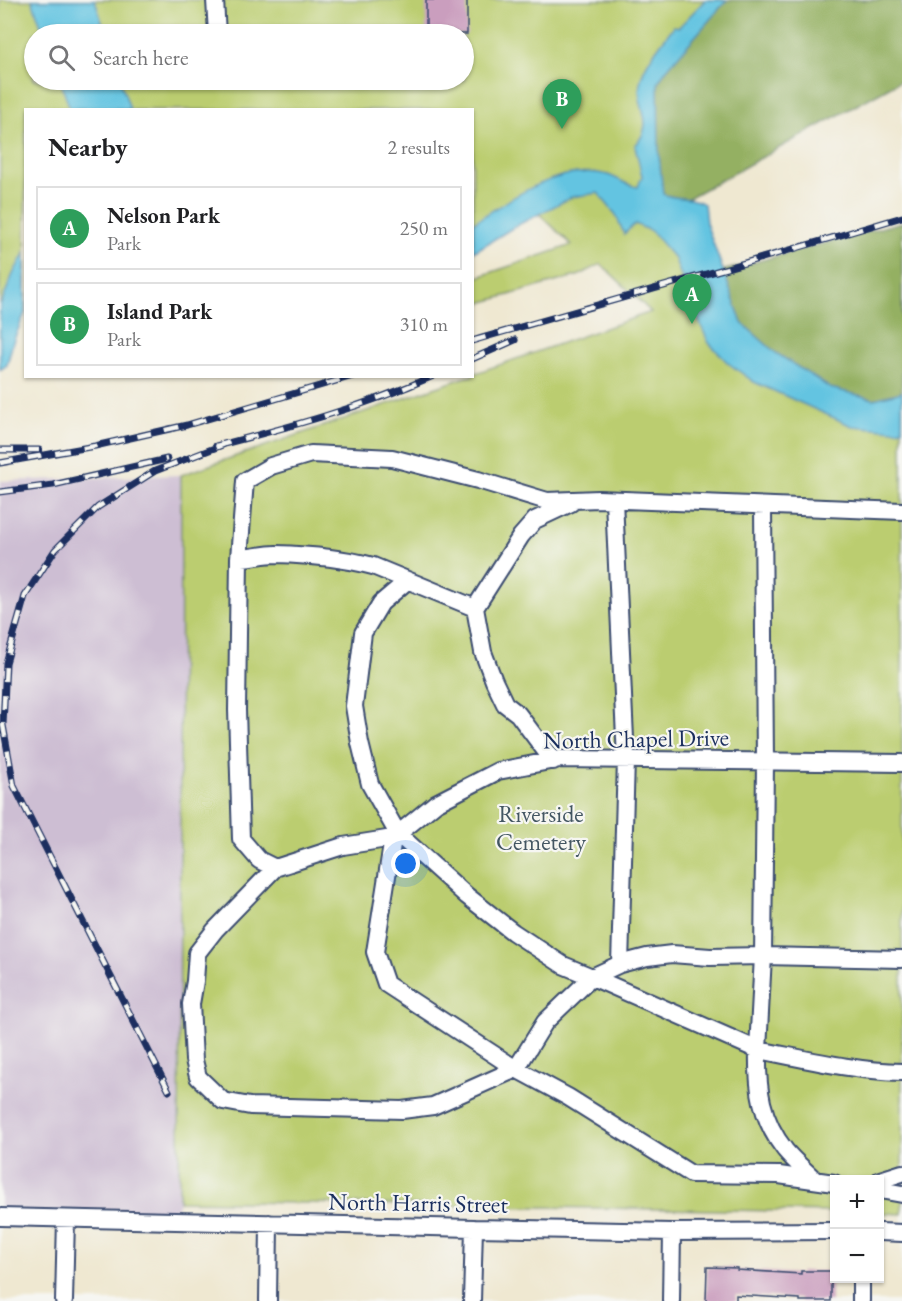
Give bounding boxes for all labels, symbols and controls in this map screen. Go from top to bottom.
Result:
search box [24,24,474,90]
icon: search [45,41,78,74]
text: Search here [93,43,188,72]
pin: B [542,80,582,129]
text: Nearby [48,130,128,164]
text: 2 results [387,134,450,160]
text: Nelson Park [107,201,220,230]
text: A [62,215,77,241]
text: 250 m [400,215,448,241]
text: Park [107,230,141,256]
pin: A [672,274,712,324]
text: Island Park [107,297,212,326]
text: B [63,311,76,337]
text: 310 m [400,311,448,337]
text: Park [107,326,141,352]
street label: North Chapel Drive [543,721,729,756]
park label: Riverside Cemetery [496,798,586,857]
your location [391,849,420,878]
map controls [830,1175,884,1283]
button: + [830,1175,884,1229]
street label: North Harris Street [328,1185,509,1220]
button: − [830,1229,884,1283]

